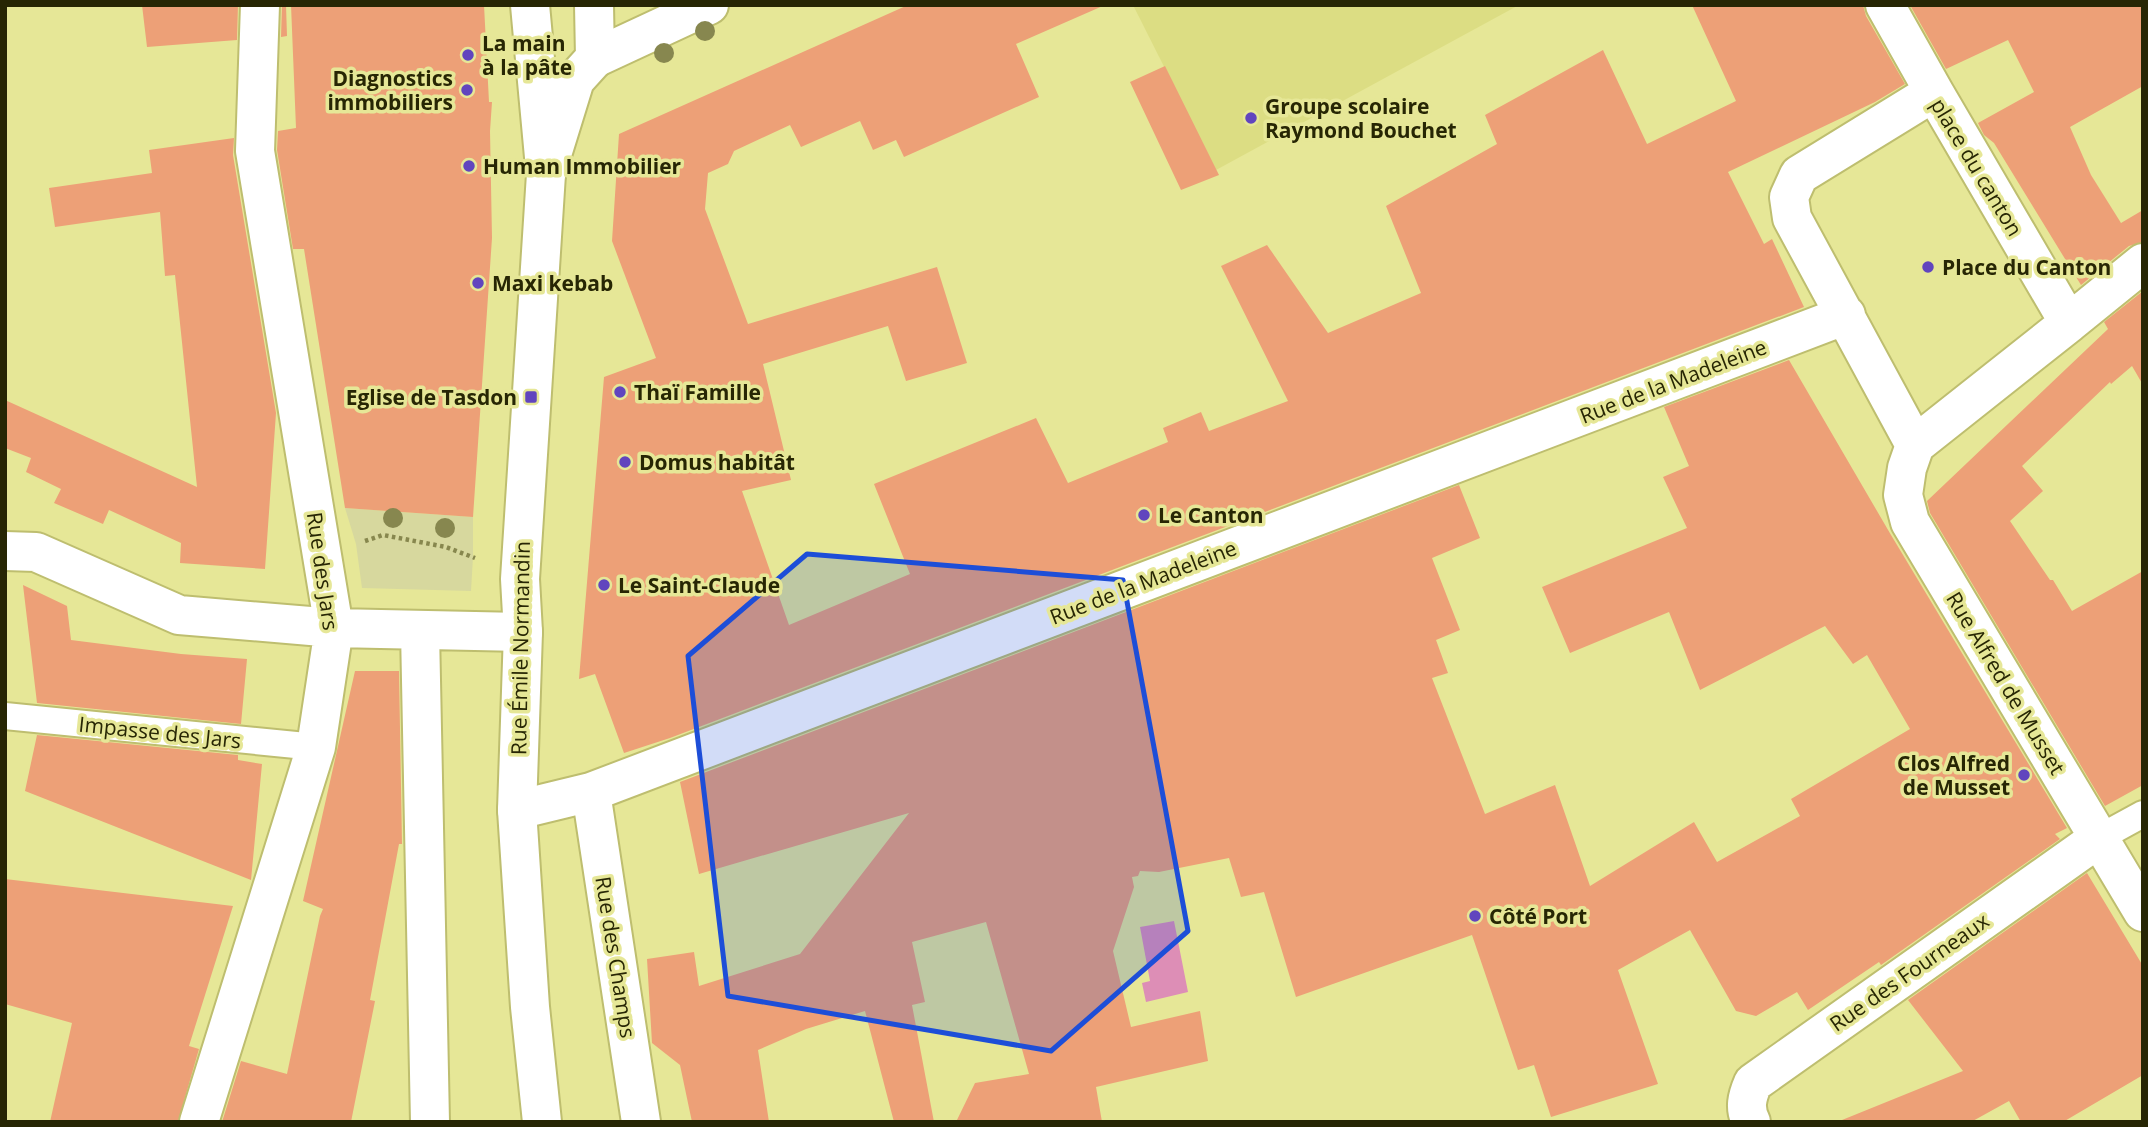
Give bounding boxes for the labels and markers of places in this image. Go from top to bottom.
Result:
place label: La main à la pâte [482,29,572,81]
marker: La main à la pâte [460,47,476,63]
place label: Diagnostics immobiliers [327,64,453,116]
marker: Diagnostics immobiliers [459,82,475,98]
place label: Groupe scolaire Raymond Bouchet [1265,92,1457,144]
marker: Groupe scolaire Raymond Bouchet [1243,110,1259,126]
place label: Human Immobilier [483,152,682,180]
marker: Human Immobilier [461,158,477,174]
place label: Place du Canton [1942,253,2111,281]
marker: Place du Canton [1920,259,1936,275]
place label: Maxi kebab [492,269,613,297]
marker: Maxi kebab [470,275,486,291]
place label: Thaï Famille [634,378,761,406]
place label: Eglise de Tasdon [346,383,517,411]
marker: Thaï Famille [612,384,628,400]
marker: Eglise de Tasdon [523,389,539,405]
place label: Domus habitât [639,448,795,476]
marker: Domus habitât [617,454,633,470]
place label: Le Canton [1158,501,1264,529]
marker: Le Canton [1136,507,1152,523]
place label: Le Saint-Claude [618,571,780,599]
marker: Le Saint-Claude [596,577,612,593]
place label: Clos Alfred de Musset [1897,749,2010,801]
marker: Clos Alfred de Musset [2016,767,2032,783]
place label: Côté Port [1489,902,1587,930]
marker: Côté Port [1467,908,1483,924]

